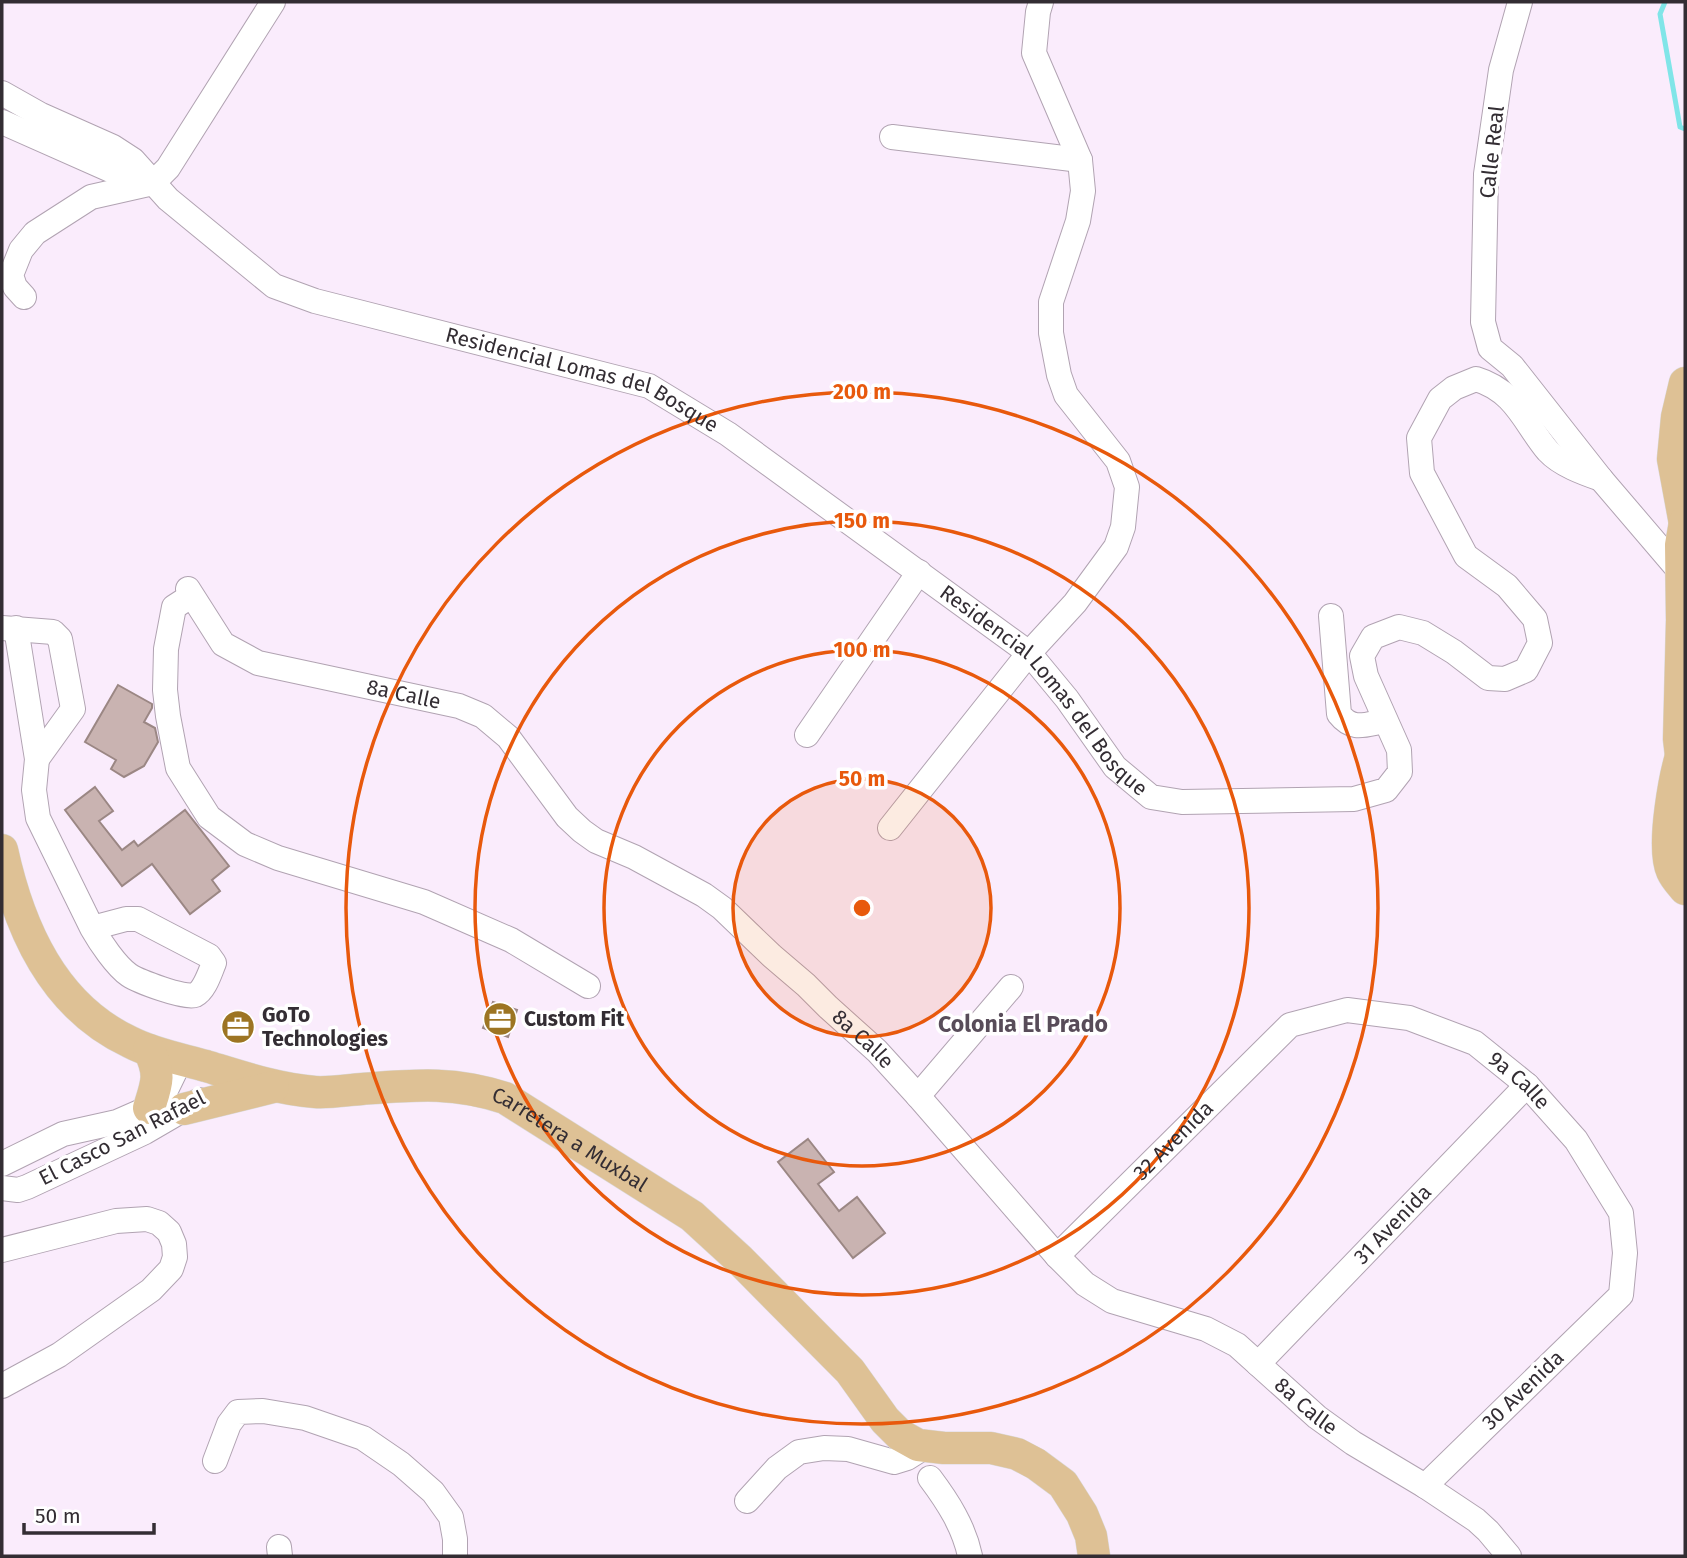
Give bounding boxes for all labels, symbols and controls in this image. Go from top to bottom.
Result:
street label: Calle Real [1474,104,1510,200]
street label: Residencial Lomas del Bosque [443,322,723,438]
text: 200 m [833,379,891,405]
text: 150 m [834,508,890,534]
street label: Residencial Lomas del Bosque [935,579,1153,802]
text: 100 m [833,637,891,663]
street label: 8a Calle [364,674,443,715]
text: 50 m [839,766,885,792]
centre of rings [850,896,874,920]
office icon: Custom Fit [481,1000,519,1038]
place label: GoTo Technologies [262,1002,388,1052]
street label: 8a Calle [827,1004,899,1074]
place label: Custom Fit [524,1006,625,1032]
office icon: GoTo Technologies [219,1008,257,1046]
district label: Colonia El Prado [938,1010,1108,1038]
street label: 9a Calle [1483,1046,1555,1115]
street label: Carretera a Muxbal [489,1082,652,1198]
street label: El Casco San Rafael [35,1085,209,1191]
street label: 32 Avenida [1128,1095,1219,1186]
street label: 31 Avenida [1348,1179,1437,1270]
street label: 30 Avenida [1477,1345,1569,1435]
street label: 8a Calle [1269,1372,1343,1441]
scale bar [24,1492,154,1536]
text: 50 m [35,1503,81,1529]

